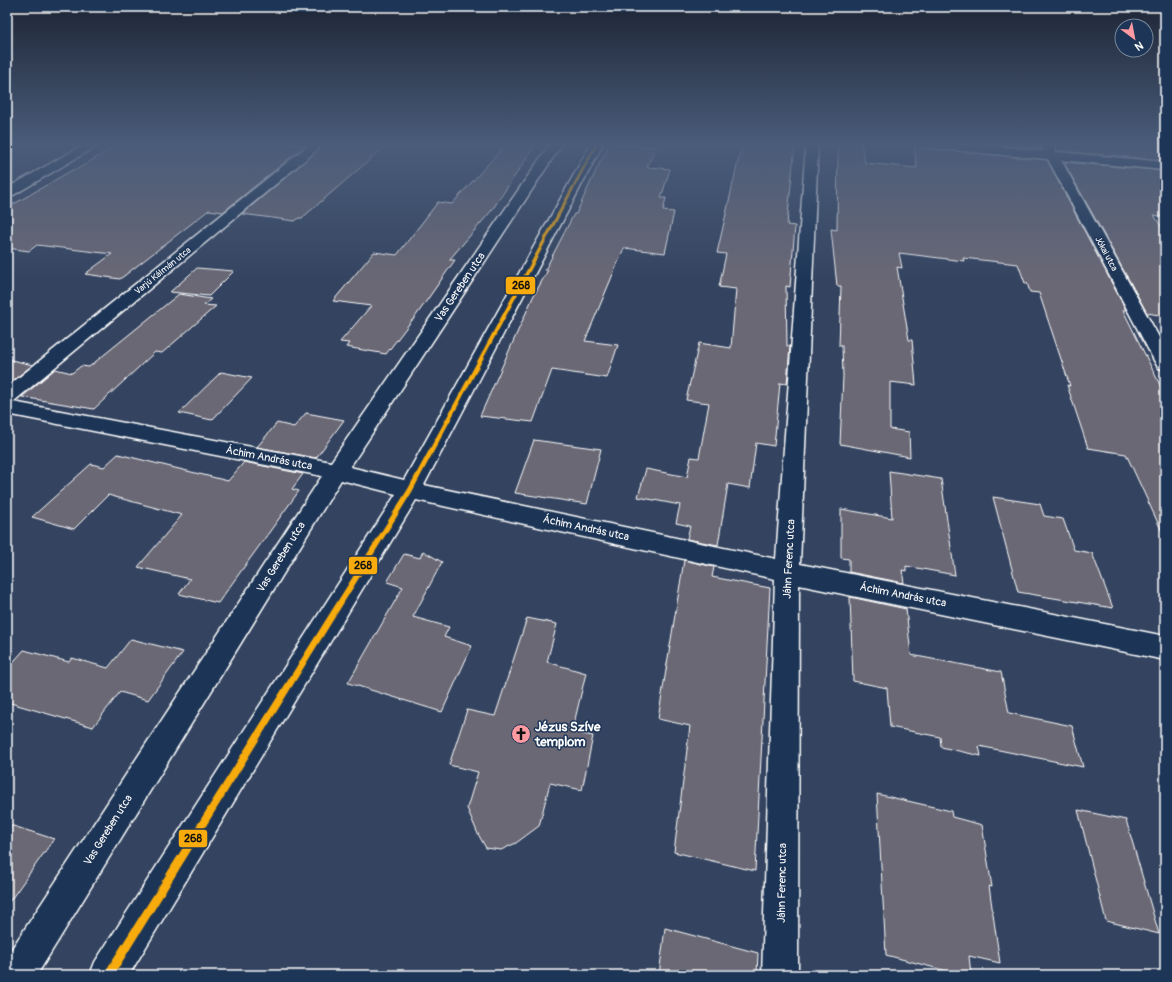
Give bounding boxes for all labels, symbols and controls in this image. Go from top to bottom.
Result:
north arrow [1114,18,1154,58]
text: N [1132,39,1146,54]
street label: Jókai utca [1092,235,1120,273]
street label: Varjú Kálmán utca [133,245,193,297]
street label: Vas Gereben utca [432,250,488,324]
line badge: 268 [505,276,536,295]
text: 268 [512,279,530,292]
street label: Áchim András utca [225,443,313,473]
street label: Áchim András utca [542,513,630,543]
street label: Vas Gereben utca [254,519,308,595]
street label: Jáhn Ferenc utca [780,519,798,599]
line badge: 268 [348,556,378,575]
text: 268 [354,559,372,572]
street label: Áchim András utca [859,580,947,610]
place label: Jézus Szíve templom [534,719,601,750]
church icon: Jézus Szíve templom [510,723,532,745]
street label: Vas Gereben utca [81,792,135,868]
line badge: 268 [178,829,208,848]
text: 268 [184,832,202,845]
street label: Jáhn Ferenc utca [775,843,789,923]

